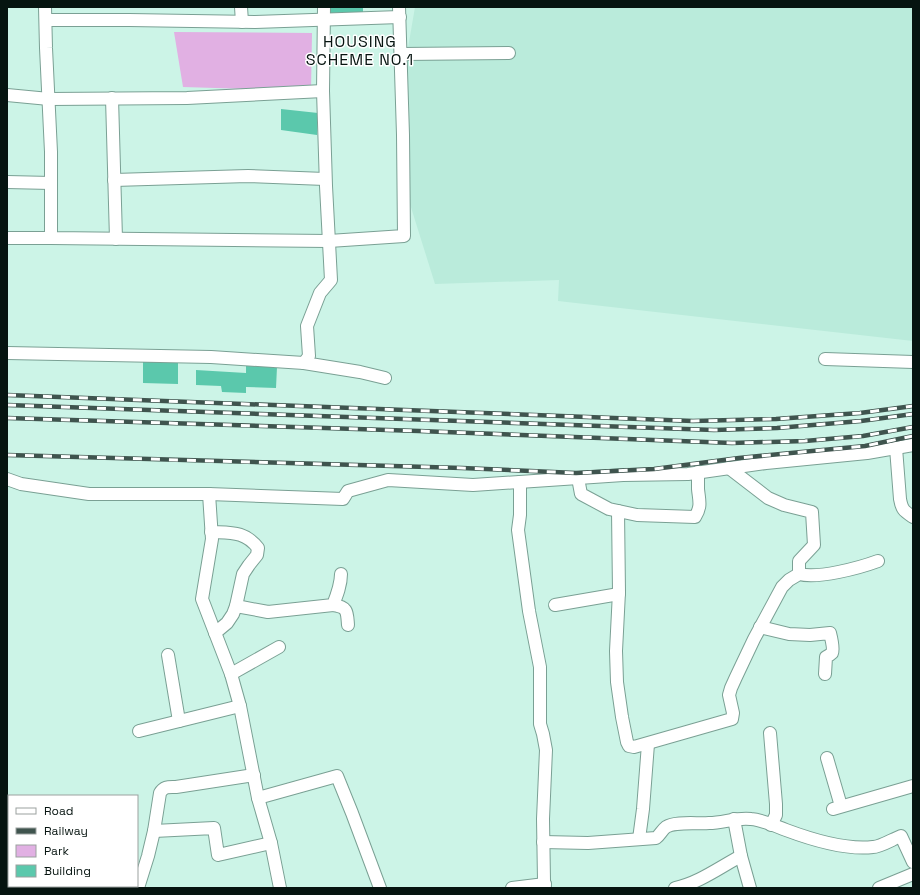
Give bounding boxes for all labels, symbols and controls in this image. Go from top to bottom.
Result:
district label: HOUSING SCHEME NO.1 [306,31,414,70]
legend [8,795,138,887]
text: Road [44,803,73,819]
text: Railway [44,823,88,839]
text: Park [44,843,69,859]
text: Building [44,863,91,879]

